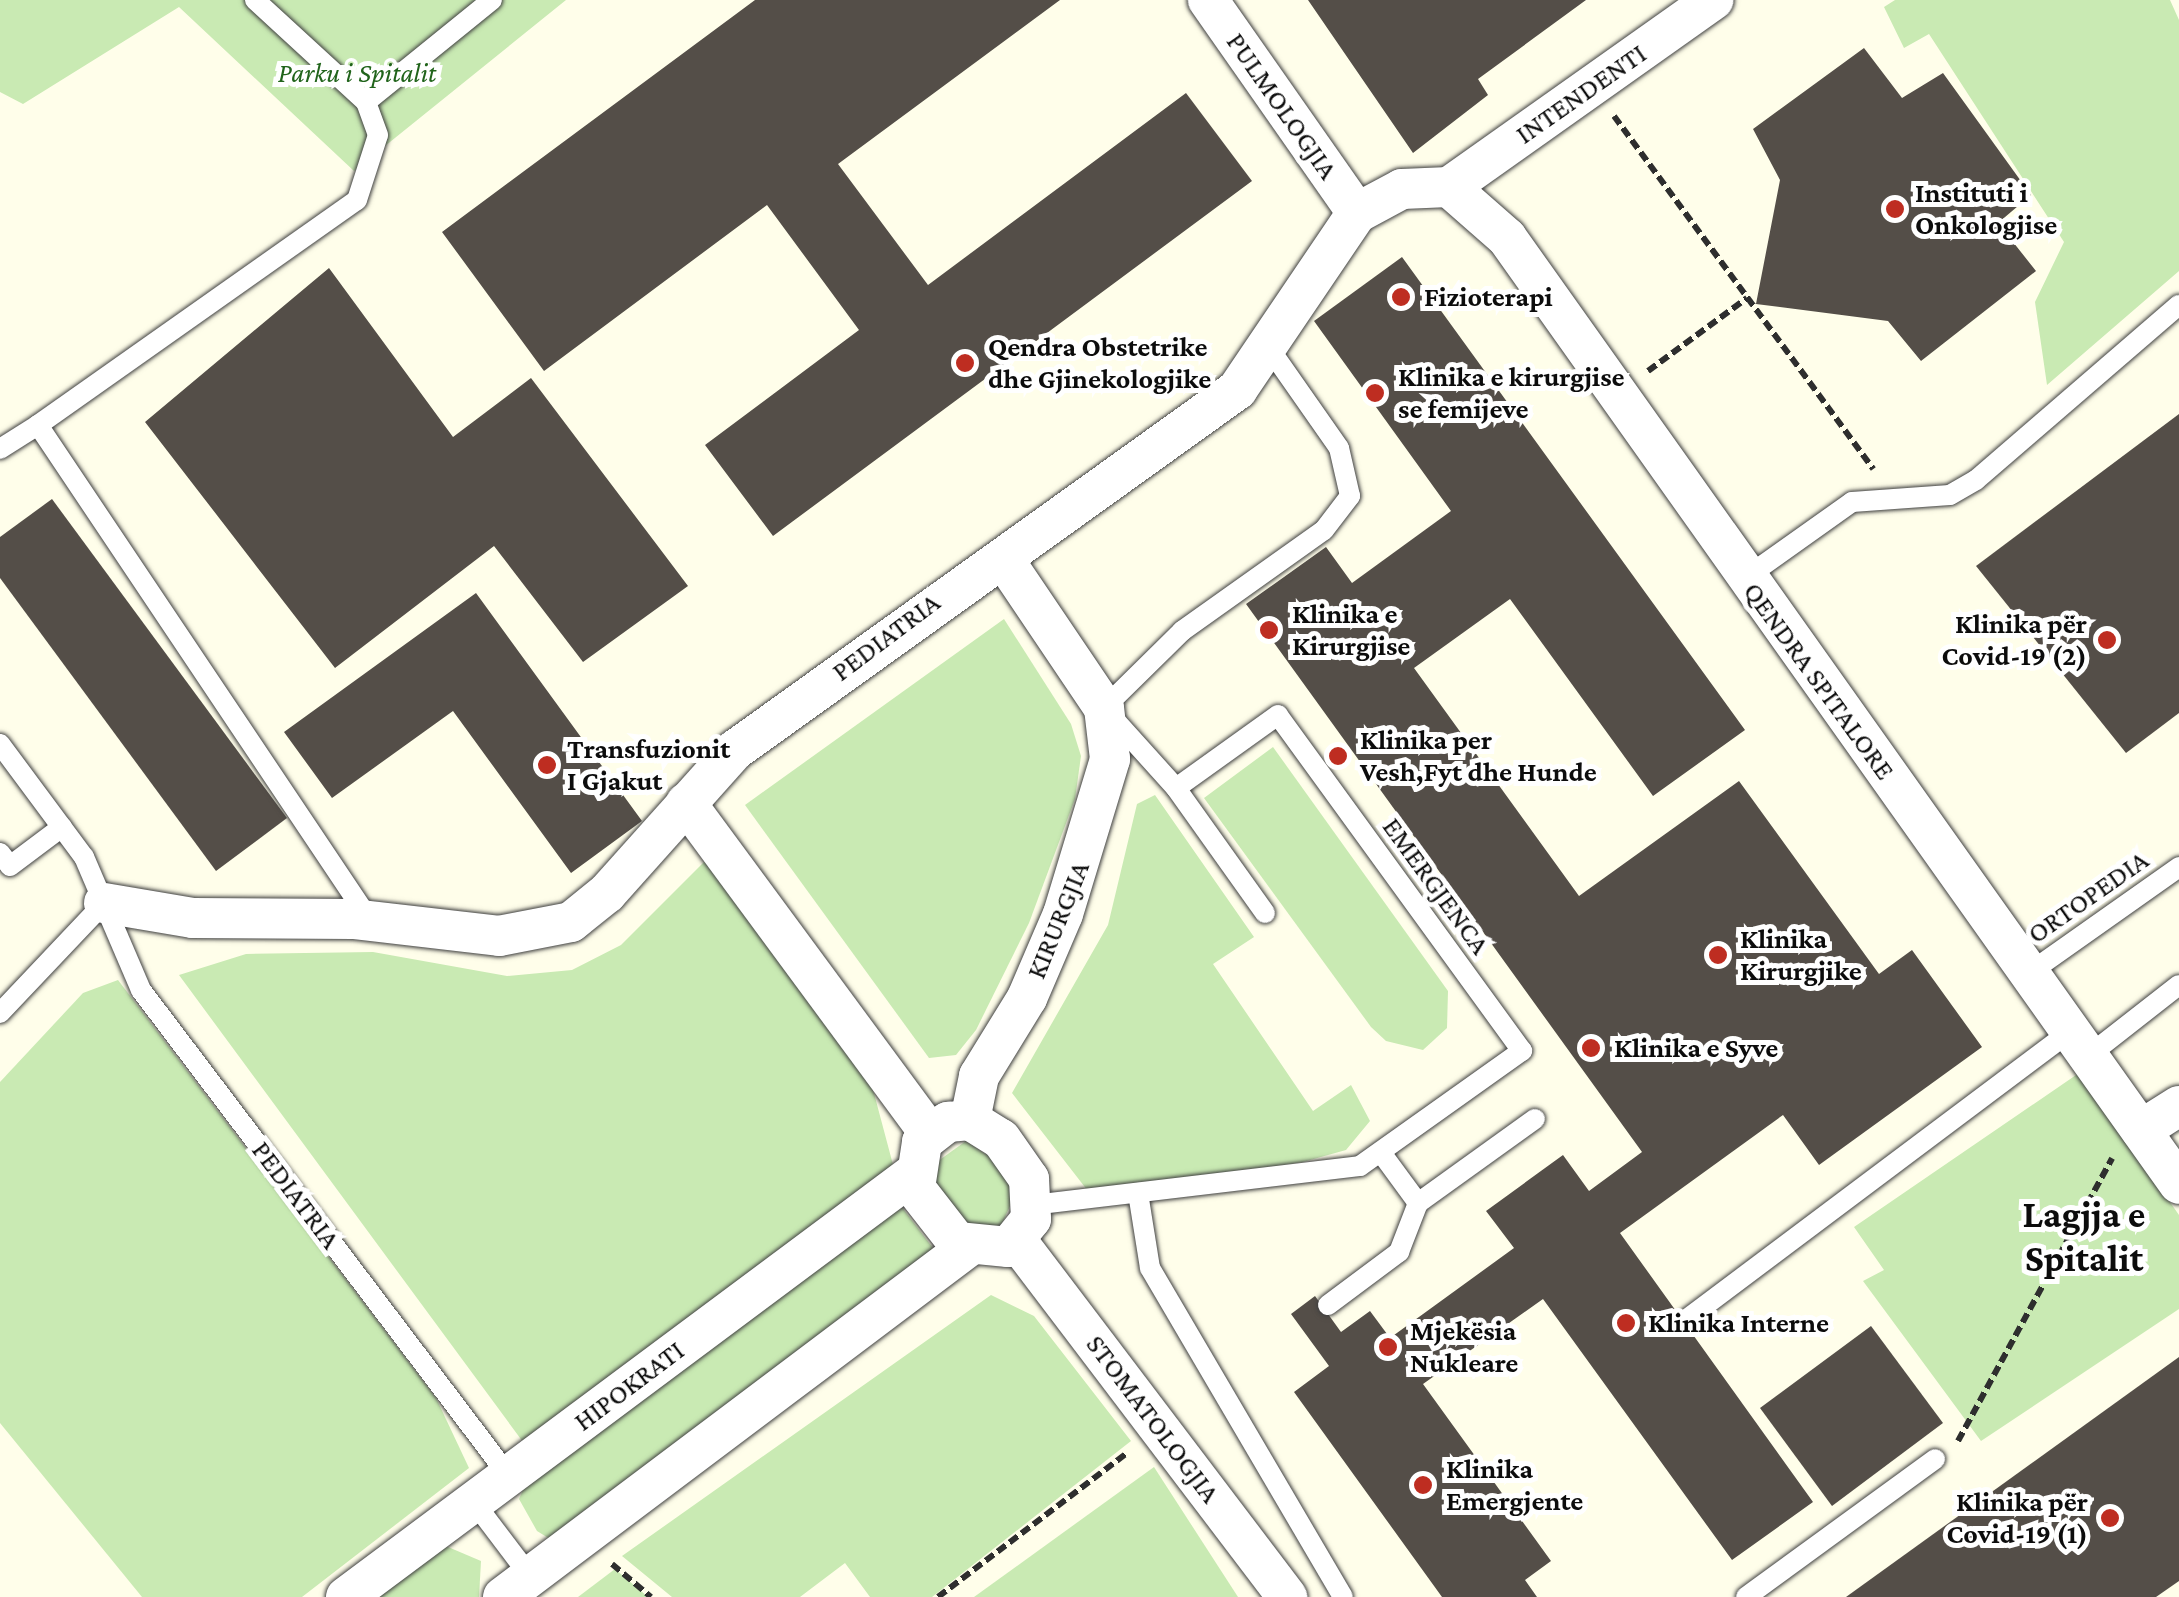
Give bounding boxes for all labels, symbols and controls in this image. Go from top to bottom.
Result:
street label: PULMOLOGJIA [1219,26,1345,186]
street label: INTENDENTI [1509,37,1653,151]
park label: Parku i Spitalit [278,56,436,90]
place label: Instituti i Onkologjise [1915,176,2057,242]
marker: Instituti i Onkologjise [1884,198,1906,220]
place label: Fizioterapi [1424,280,1553,314]
marker: Fizioterapi [1388,284,1414,310]
place label: Qendra Obstetrike dhe Gjinekologjike [988,330,1211,396]
marker: Qendra Obstetrike dhe Gjinekologjike [952,350,978,376]
place label: Klinika e kirurgjise se femijeve [1398,360,1625,426]
marker: Klinika e kirurgjise se femijeve [1362,380,1388,406]
street label: QENDRA SPITALORE [1736,576,1902,786]
street label: PEDIATRIA [825,586,947,688]
place label: Klinika e Kirurgjise [1292,597,1410,663]
place label: Klinika për Covid-19 (2) [1941,607,2087,673]
marker: Klinika e Kirurgjise [1256,617,1282,643]
marker: Klinika për Covid-19 (2) [2096,629,2118,651]
place label: Klinika per Vesh,Fyt dhe Hunde [1360,723,1597,789]
place label: Transfuzionit I Gjakut [567,732,730,798]
marker: Klinika per Vesh,Fyt dhe Hunde [1325,743,1351,769]
marker: Transfuzionit I Gjakut [536,754,558,776]
street label: EMERGJENCA [1375,811,1497,961]
street label: ORTOPEDIA [2021,843,2155,951]
street label: KIRURGJIA [1019,856,1097,984]
place label: Klinika Kirurgjike [1740,922,1862,988]
marker: Klinika Kirurgjike [1705,942,1731,968]
place label: Klinika e Syve [1614,1031,1778,1065]
marker: Klinika e Syve [1578,1035,1604,1061]
street label: PEDIATRIA [245,1134,347,1256]
district label: Lagjja e Spitalit [2022,1192,2146,1282]
place label: Klinika Interne [1648,1306,1829,1340]
marker: Klinika Interne [1613,1310,1639,1336]
place label: Mjekësia Nukleare [1410,1314,1518,1380]
street label: STOMATOLOGJIA [1079,1328,1227,1510]
street label: HIPOKRATI [567,1334,691,1438]
marker: Mjekësia Nukleare [1375,1334,1401,1360]
place label: Klinika Emergjente [1446,1452,1583,1518]
marker: Klinika Emergjente [1410,1472,1436,1498]
place label: Klinika për Covid-19 (1) [1946,1485,2088,1551]
marker: Klinika për Covid-19 (1) [2097,1505,2123,1531]

